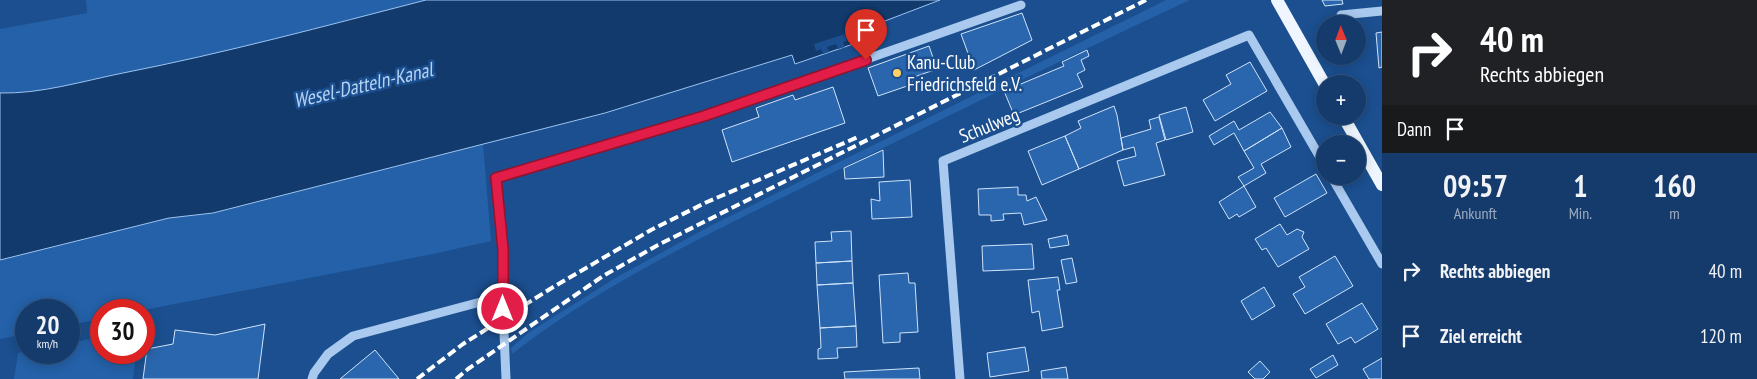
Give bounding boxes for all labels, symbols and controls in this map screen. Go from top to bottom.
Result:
pin [845,9,887,60]
north arrow [1316,15,1366,65]
map controls [1316,15,1366,185]
icon: arrive [852,16,880,44]
text: 40 m [1480,16,1544,62]
icon: right [1397,20,1462,85]
place label: Kanu-Club Friedrichsfeld e.V. [907,50,1022,96]
water label: Wesel-Datteln-Kanal [291,56,437,114]
text: Rechts abbiegen [1480,60,1604,88]
marker: Kanu-Club Friedrichsfeld e.V. [891,67,903,79]
button: + [1316,75,1366,125]
street label: Schulweg [955,102,1023,148]
icon: arrive [1441,115,1469,143]
text: Dann [1397,117,1431,141]
button: − [1316,135,1366,185]
text: 09:57 [1443,166,1508,205]
text: 1 [1573,166,1588,205]
text: 160 [1653,166,1696,205]
text: Ankunft [1454,203,1497,223]
text: Min. [1569,203,1592,223]
text: m [1669,203,1680,223]
icon: right [1397,257,1425,285]
text: Rechts abbiegen [1440,259,1550,283]
text: 40 m [1709,259,1742,283]
position arrow [476,282,528,334]
speed limit sign: 30 [90,299,155,364]
text: 20 [36,309,59,341]
icon: arrive [1397,322,1425,350]
text: Ziel erreicht [1440,324,1522,348]
text: 120 m [1700,324,1742,348]
text: km/h [37,336,58,351]

